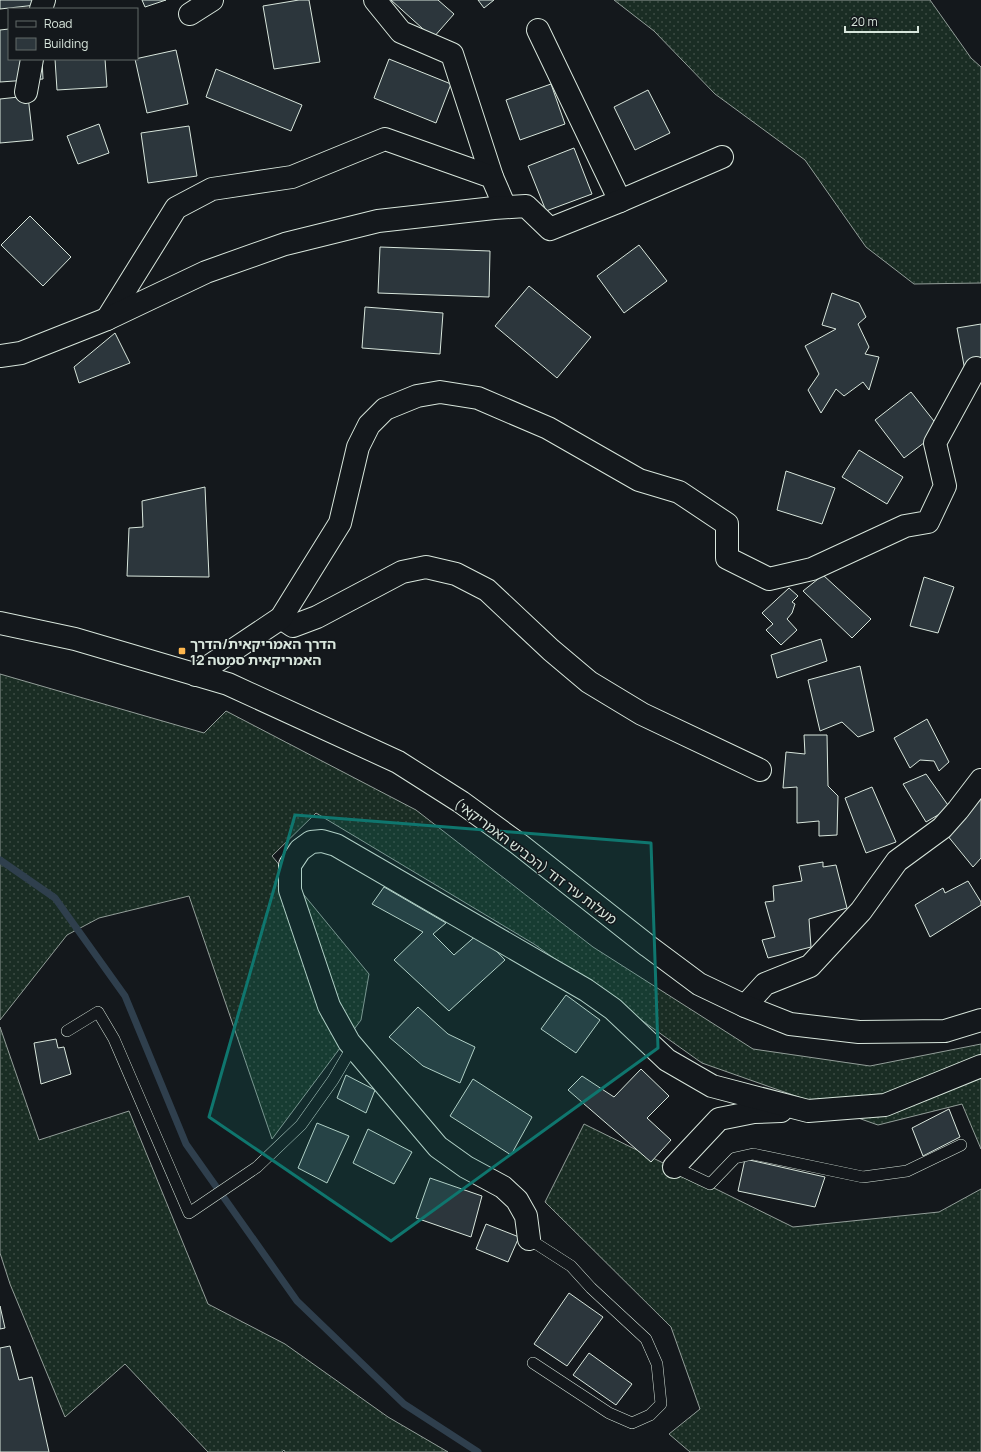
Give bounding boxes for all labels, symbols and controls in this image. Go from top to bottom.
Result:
legend [8,8,138,60]
scale bar [845,8,918,34]
text: 20 m [851,13,878,30]
text: Road [44,15,72,32]
text: Building [44,35,88,52]
place label: הדרך האמריקאית/הדרך האמריקאית סמטה 12 [190,634,336,669]
marker: הדרך האמריקאית/הדרך האמריקאית סמטה 12 [177,646,187,656]
street label: מעלות עיר דוד (הכביש האמריקאי) [451,794,621,928]

